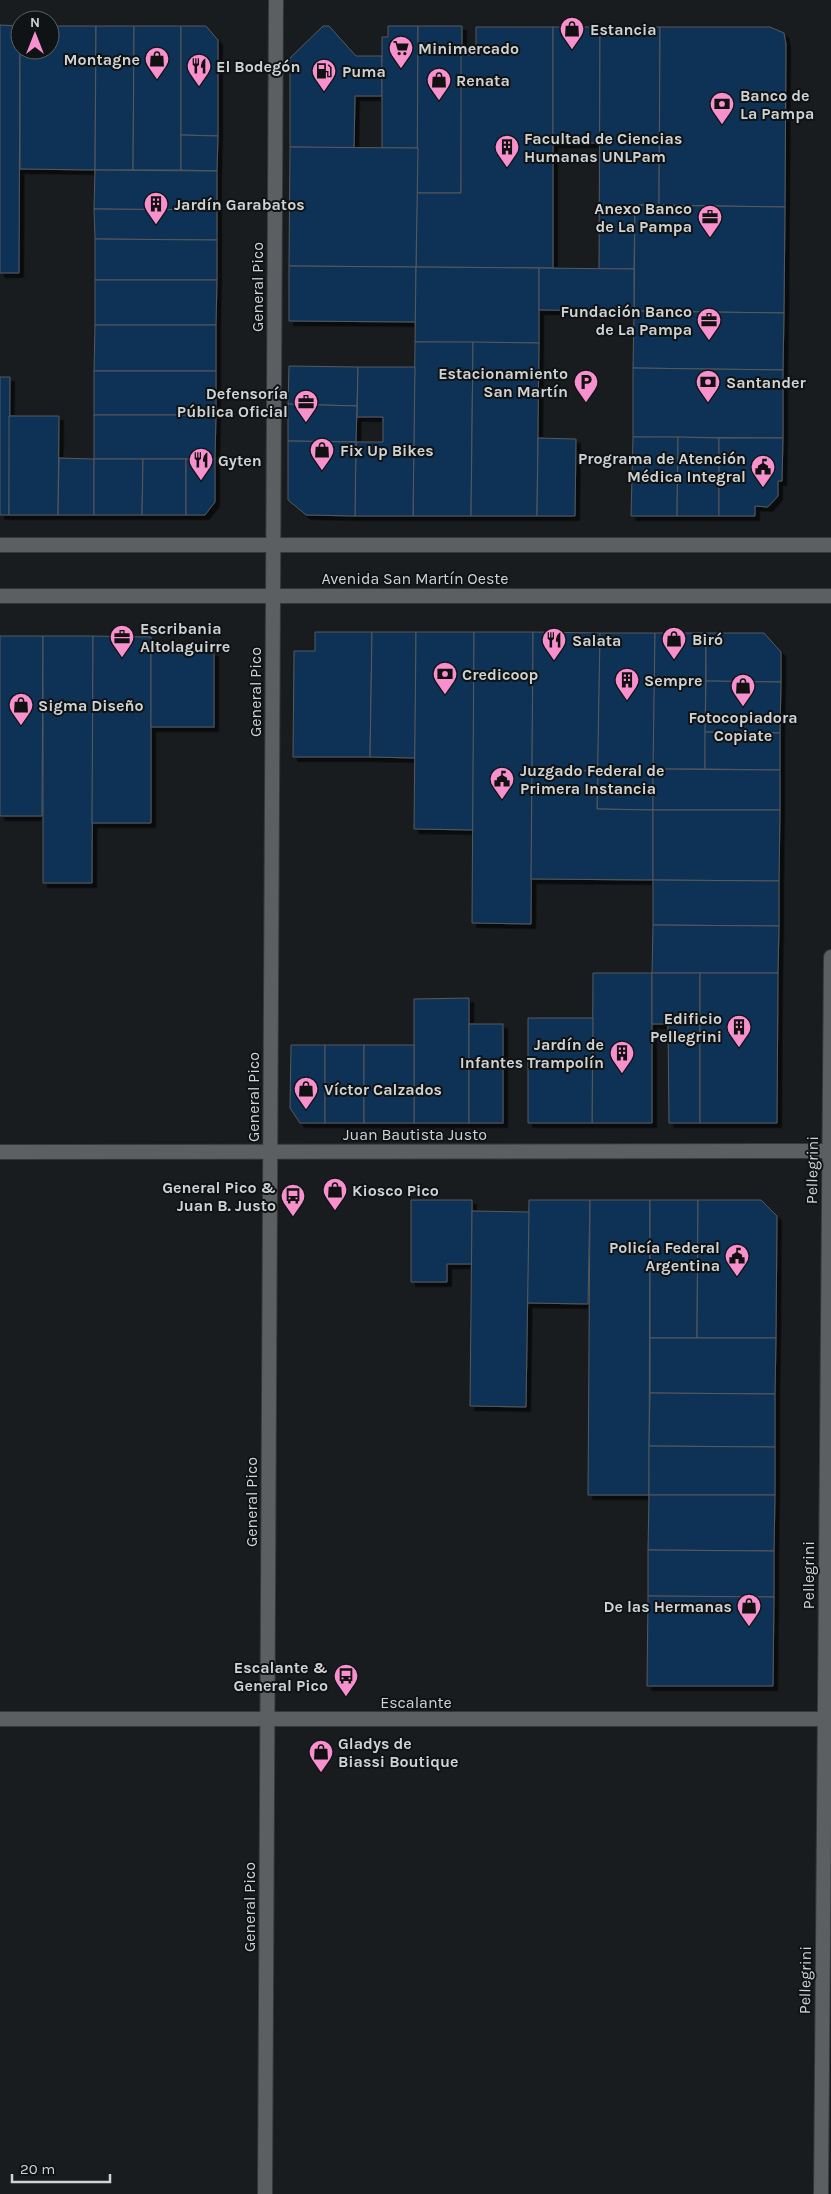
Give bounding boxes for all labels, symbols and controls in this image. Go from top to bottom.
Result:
north arrow [10,10,60,60]
text: N [30,14,40,31]
shop icon: Estancia [559,16,585,50]
place label: Estancia [590,20,657,39]
supermarket icon: Minimercado [388,35,414,69]
place label: Minimercado [418,39,519,58]
shop icon: Montagne [144,46,170,80]
place label: Montagne [64,50,140,69]
restaurant icon: El Bodegón [186,53,212,87]
place label: El Bodegón [216,57,300,76]
fuel station icon: Puma [311,58,337,92]
place label: Puma [342,62,386,81]
shop icon: Renata [426,67,452,101]
place label: Renata [456,71,510,90]
place label: Banco de La Pampa [740,86,814,123]
bank icon: Banco de La Pampa [709,91,735,125]
place label: Facultad de Ciencias Humanas UNLPam [524,129,682,166]
building icon: Facultad de Ciencias Humanas UNLPam [494,134,520,168]
building icon: Jardín Garabatos [143,191,169,225]
place label: Jardín Garabatos [174,195,305,214]
place label: Anexo Banco de La Pampa [594,199,692,236]
office icon: Anexo Banco de La Pampa [697,204,723,238]
street label: General Pico [248,242,267,332]
place label: Fundación Banco de La Pampa [560,302,692,339]
office icon: Fundación Banco de La Pampa [696,307,722,341]
place label: Estacionamiento San Martín [438,364,568,401]
parking icon: Estacionamiento San Martín [573,369,599,403]
bank icon: Santander [695,369,721,403]
place label: Santander [726,373,806,392]
place label: Defensoría Pública Oficial [177,384,288,421]
office icon: Defensoría Pública Oficial [293,389,319,423]
shop icon: Fix Up Bikes [309,437,335,471]
place label: Fix Up Bikes [340,441,434,460]
restaurant icon: Gyten [188,447,214,481]
place label: Programa de Atención Médica Integral [578,449,746,486]
place label: Gyten [218,451,262,470]
public building icon: Programa de Atención Médica Integral [750,454,776,488]
street label: Avenida San Martín Oeste [321,569,509,588]
place label: Escribania Altolaguirre [140,619,230,656]
office icon: Escribania Altolaguirre [109,624,135,658]
shop icon: Biró [661,626,687,660]
restaurant icon: Salata [541,627,567,661]
place label: Biró [692,630,723,649]
place label: Salata [572,631,621,650]
street label: General Pico [246,647,265,737]
bank icon: Credicoop [432,661,458,695]
place label: Credicoop [462,665,539,684]
building icon: Sempre [614,667,640,701]
place label: Sempre [644,671,702,690]
shop icon: Fotocopiadora Copiate [730,673,756,707]
shop icon: Sigma Diseño [8,692,34,726]
place label: Sigma Diseño [38,696,144,715]
place label: Fotocopiadora Copiate [688,708,798,745]
place label: Juzgado Federal de Primera Instancia [520,761,665,798]
public building icon: Juzgado Federal de Primera Instancia [489,766,515,800]
place label: Edificio Pellegrini [650,1009,722,1046]
building icon: Edificio Pellegrini [726,1014,752,1048]
place label: Jardín de Infantes Trampolín [460,1035,604,1072]
building icon: Jardín de Infantes Trampolín [609,1040,635,1074]
street label: General Pico [244,1052,263,1142]
shop icon: Víctor Calzados [293,1076,319,1110]
place label: Víctor Calzados [324,1080,442,1099]
street label: Juan Bautista Justo [343,1125,487,1144]
street label: Pellegrini [802,1136,822,1204]
shop icon: Kiosco Pico [322,1177,348,1211]
place label: General Pico & Juan B. Justo [162,1178,276,1215]
place label: Kiosco Pico [352,1181,439,1200]
bus stop icon: General Pico & Juan B. Justo [280,1183,306,1217]
place label: Policía Federal Argentina [609,1238,720,1275]
public building icon: Policía Federal Argentina [724,1243,750,1277]
street label: General Pico [242,1457,261,1547]
street label: Pellegrini [799,1541,818,1609]
shop icon: De las Hermanas [736,1593,762,1627]
place label: De las Hermanas [603,1597,732,1616]
place label: Escalante & General Pico [234,1658,328,1695]
bus stop icon: Escalante & General Pico [333,1663,359,1697]
street label: Escalante [380,1693,452,1712]
place label: Gladys de Biassi Boutique [338,1734,458,1771]
shop icon: Gladys de Biassi Boutique [308,1739,334,1773]
street label: General Pico [240,1862,259,1952]
street label: Pellegrini [795,1946,815,2014]
scale bar [12,2152,110,2184]
text: 20 m [20,2160,55,2178]

